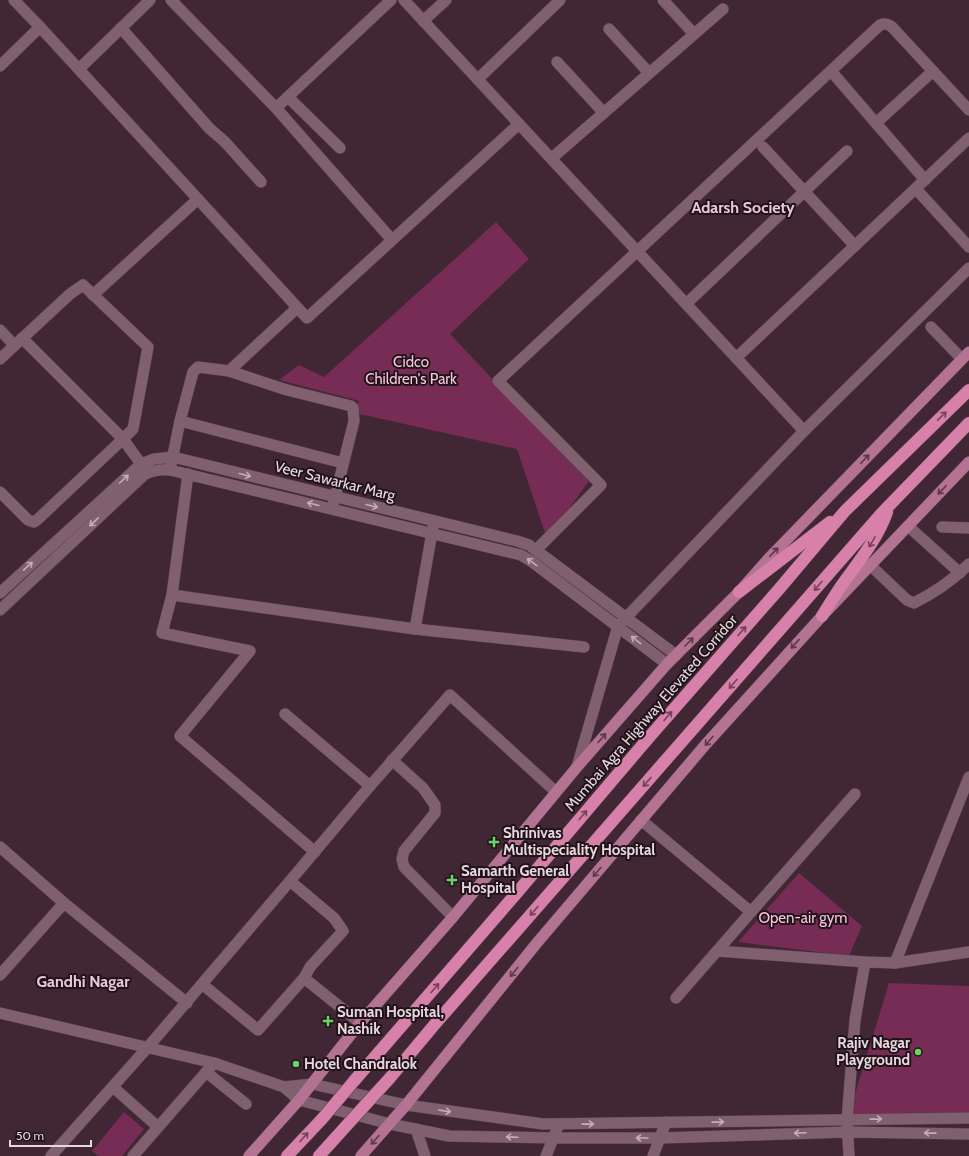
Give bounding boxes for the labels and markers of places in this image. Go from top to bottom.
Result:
place label: Shrinivas Multispeciality Hospital [503,824,655,859]
marker: Shrinivas Multispeciality Hospital [488,836,500,848]
place label: Samarth General Hospital [461,862,569,897]
marker: Samarth General Hospital [446,874,458,886]
place label: Suman Hospital, Nashik [337,1003,444,1038]
marker: Suman Hospital, Nashik [322,1015,334,1027]
place label: Rajiv Nagar Playground [836,1034,910,1069]
marker: Rajiv Nagar Playground [913,1047,923,1057]
place label: Hotel Chandralok [304,1055,418,1073]
marker: Hotel Chandralok [291,1059,301,1069]

